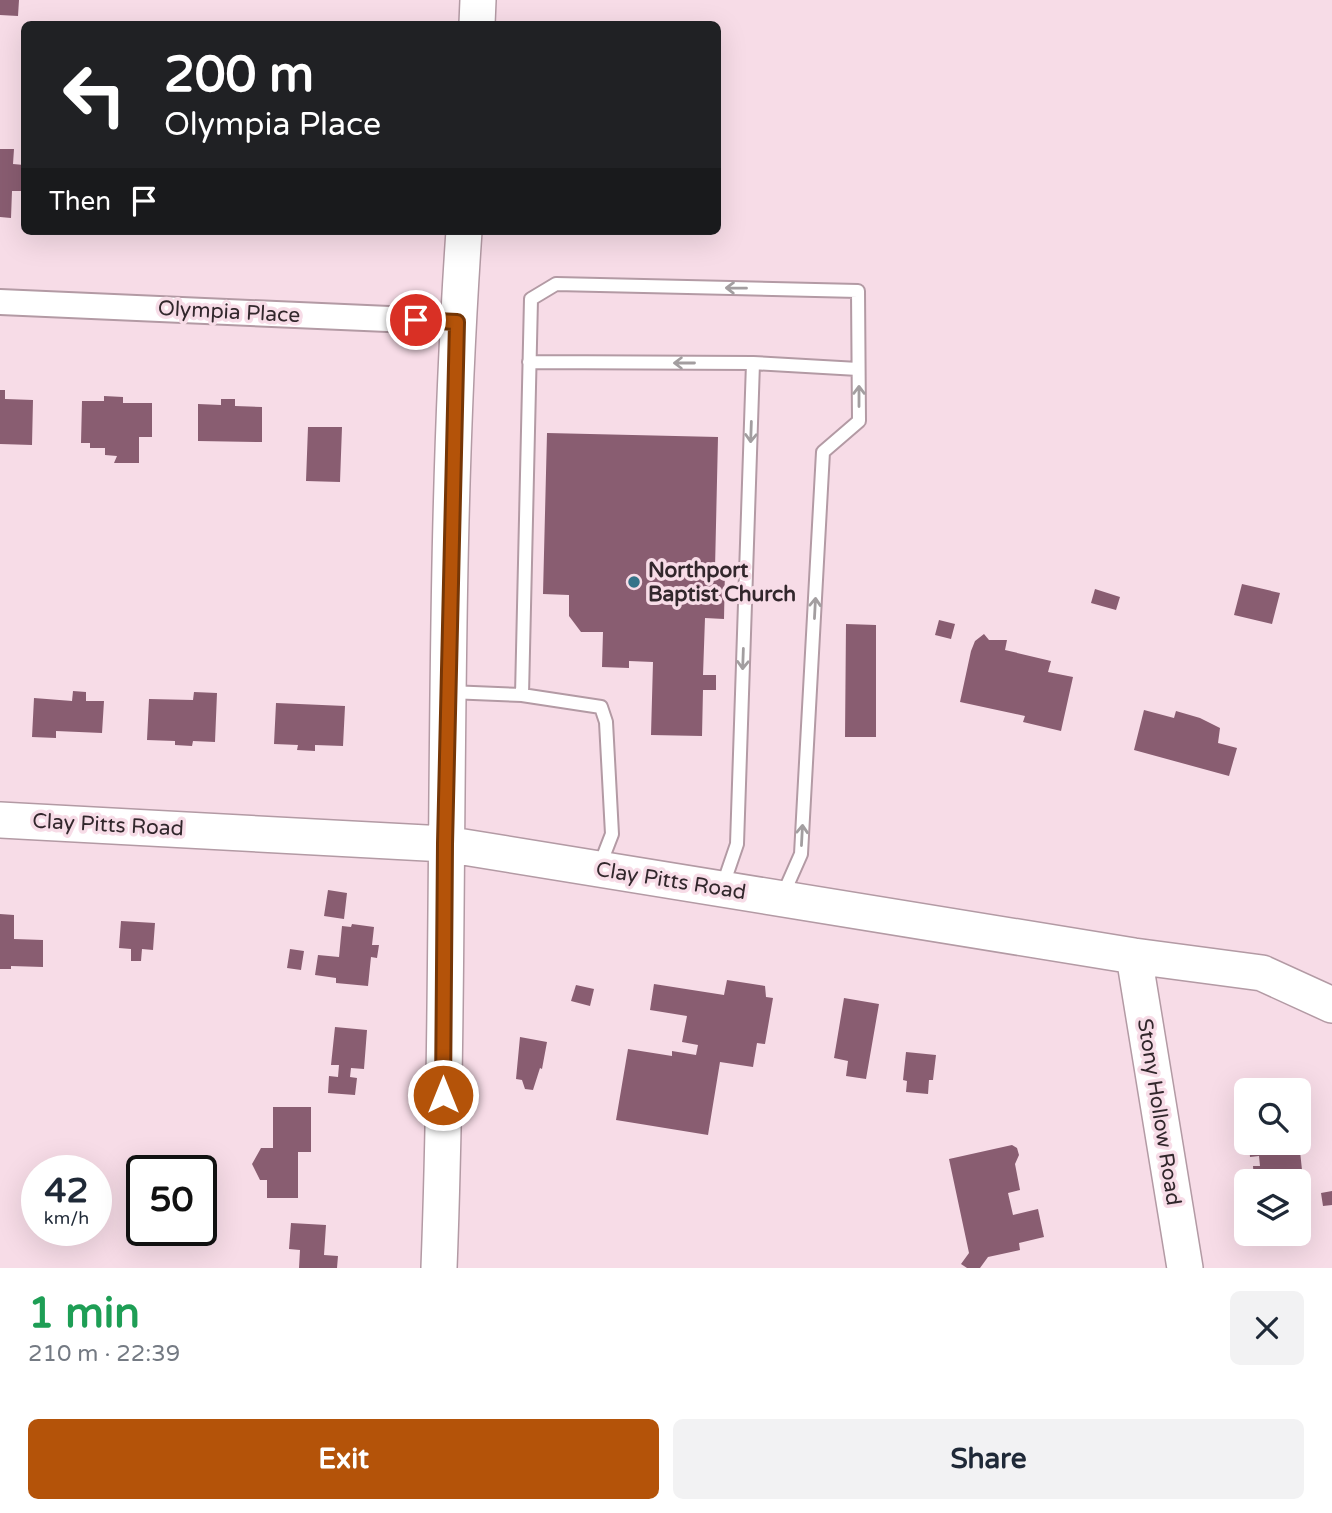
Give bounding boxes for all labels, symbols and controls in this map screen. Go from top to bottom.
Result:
text: 200 m [164,46,314,105]
icon: left [49,49,140,140]
text: Olympia Place [164,106,381,144]
icon: arrive [125,182,163,220]
text: Then [49,186,111,217]
one-way arrow [725,281,748,295]
pin [386,290,446,350]
street label: Olympia Place [157,296,301,328]
icon: arrive [397,301,435,339]
one-way arrow [673,356,696,370]
one-way arrow [852,385,865,408]
one-way arrow [744,420,757,443]
place label: Northport Baptist Church [648,558,796,607]
marker: Northport Baptist Church [626,574,642,590]
one-way arrow [808,597,821,620]
one-way arrow [737,647,750,670]
street label: Clay Pitts Road [32,809,184,841]
one-way arrow [796,824,809,847]
street label: Clay Pitts Road [594,857,748,905]
street label: Stony Hollow Road [1132,1017,1186,1207]
position arrow [406,1058,480,1132]
map controls [1234,1078,1311,1246]
button: search [1234,1078,1311,1155]
speed limit sign: 50 [126,1155,217,1246]
button: layers [1234,1169,1311,1246]
text: 42 [45,1170,88,1212]
text: km/h [44,1207,89,1229]
text: 1 min [28,1288,140,1339]
button: close [1230,1291,1304,1365]
text: 210 m · 22:39 [28,1340,180,1368]
button: Exit [28,1419,659,1499]
button: Share [673,1419,1304,1499]

